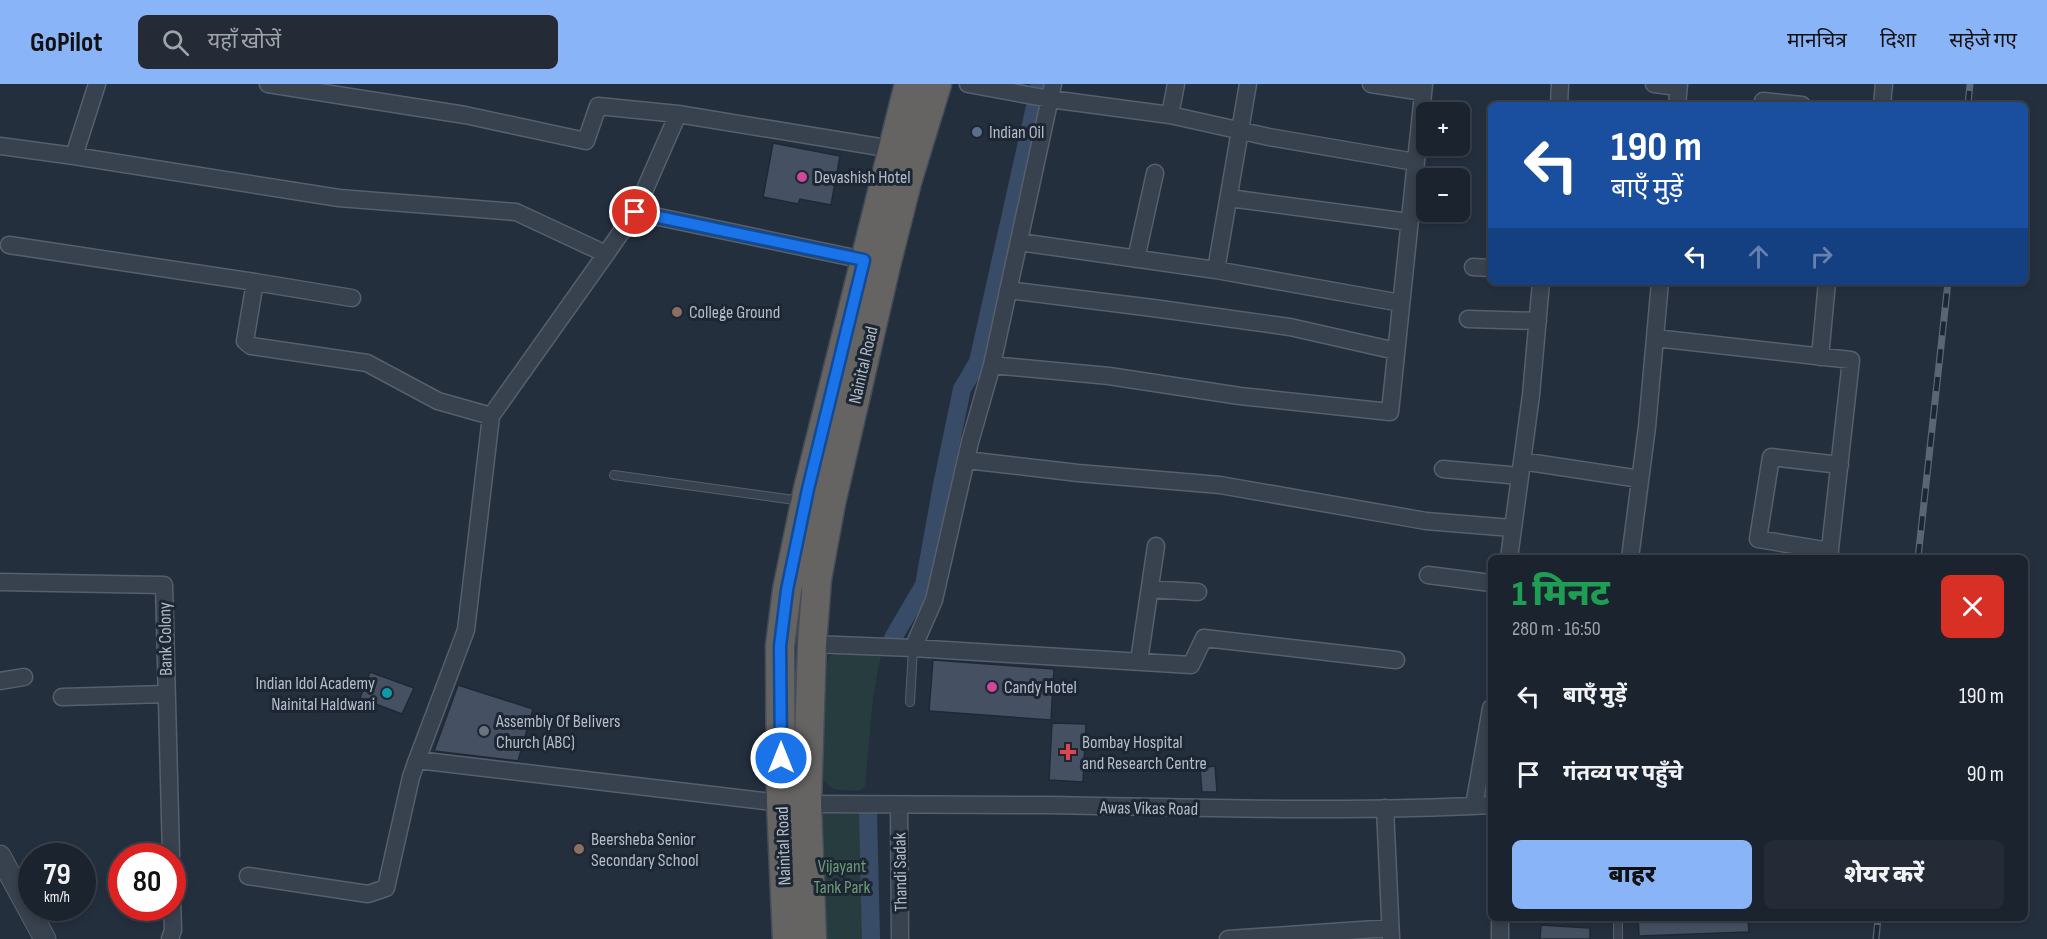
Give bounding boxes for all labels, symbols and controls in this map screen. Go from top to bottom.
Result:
search box [138,15,558,69]
text: GoPilot [30,26,102,59]
icon: search [159,26,192,59]
text: यहाँ खोजें [207,28,281,55]
text: मानचित्र [1787,28,1847,53]
text: दिशा [1880,28,1916,53]
text: सहेजे गए [1949,28,2017,53]
map controls [1416,102,1470,222]
button: + [1416,102,1470,156]
place label: Indian Oil [989,122,1044,143]
text: 190 m [1611,122,1702,173]
marker: Indian Oil [970,125,984,139]
icon: left [1512,126,1590,204]
place label: Devashish Hotel [814,167,911,188]
button: − [1416,168,1470,222]
marker: Devashish Hotel [795,170,809,184]
text: बाएँ मुड़ें [1611,173,1683,205]
pin [609,186,660,237]
icon: arrive [618,195,651,228]
icon: left [1679,240,1712,273]
icon: ahead [1742,240,1775,273]
icon: right [1805,240,1838,273]
place label: College Ground [689,302,780,323]
marker: College Ground [670,305,684,319]
street label: Nainital Road [844,324,883,406]
text: 1 मिनट [1512,573,1610,616]
button: close [1941,575,2004,638]
street label: Bank Colony [154,602,177,676]
text: 280 m · 16:50 [1512,617,1601,641]
place label: Indian Idol Academy Nainital Haldwani [255,673,375,715]
place label: Candy Hotel [1004,677,1077,698]
marker: Candy Hotel [985,680,999,694]
icon: left [1512,680,1545,713]
text: बाएँ मुड़ें [1563,682,1627,709]
text: 190 m [1959,683,2004,710]
marker: Indian Idol Academy Nainital Haldwani [380,686,394,700]
place label: Assembly Of Belivers Church (ABC) [495,711,621,753]
marker: Assembly Of Belivers Church (ABC) [477,724,491,738]
position arrow [749,726,813,790]
place label: Bombay Hospital and Research Centre [1082,732,1207,774]
marker: Bombay Hospital and Research Centre [1059,743,1077,761]
icon: arrive [1512,758,1545,791]
text: गंतव्य पर पहुँचे [1563,760,1683,787]
text: 90 m [1967,761,2004,788]
street label: Awas Vikas Road [1099,797,1198,820]
street label: Nainital Road [772,806,795,886]
place label: Beersheba Senior Secondary School [591,829,699,871]
street label: Thandi Sadak [889,832,912,912]
button: बाहर [1512,840,1752,909]
button: शेयर करें [1764,840,2004,909]
marker: Beersheba Senior Secondary School [572,842,586,856]
speed limit sign: 80 [108,843,186,921]
park label: Vijayant Tank Park [814,856,871,898]
text: 79 [43,857,71,893]
text: km/h [44,888,70,907]

